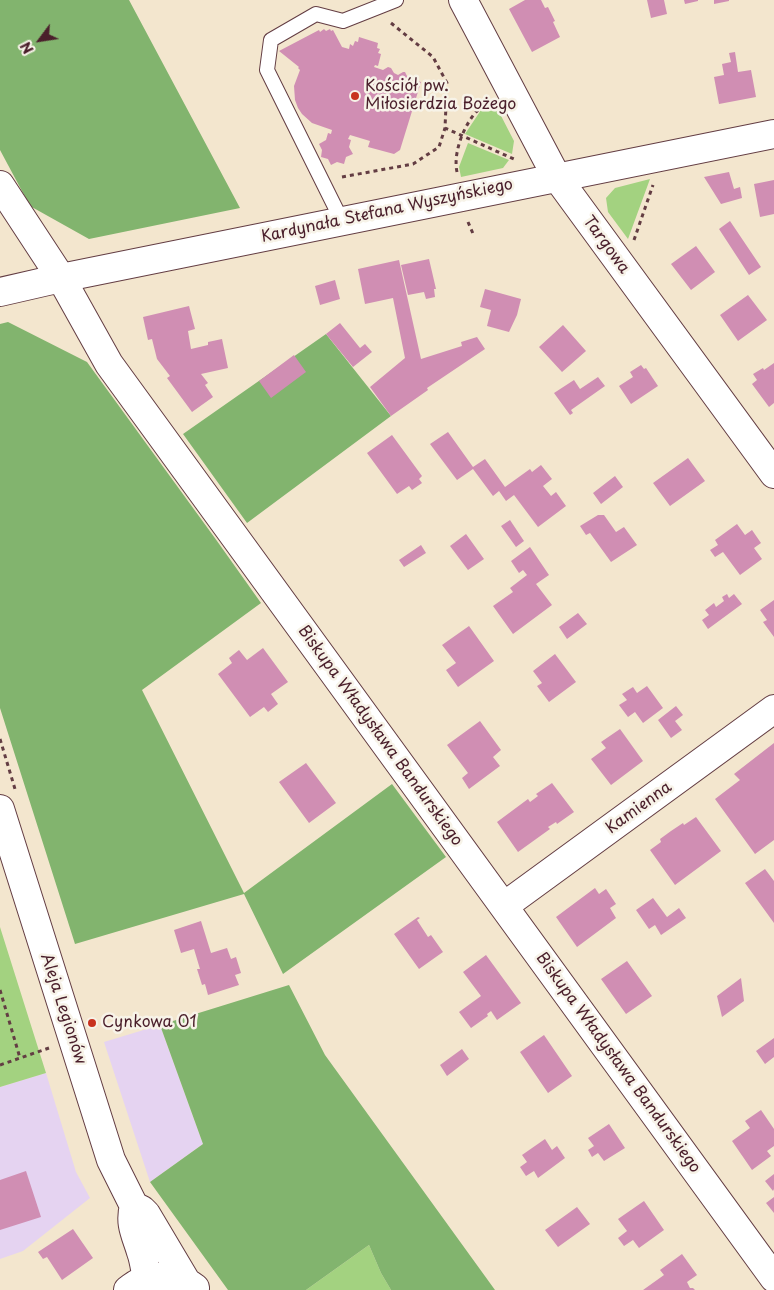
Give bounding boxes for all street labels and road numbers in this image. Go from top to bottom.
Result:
street label: Kardynała Stefana Wyszyńskiego [259,175,515,247]
street label: Targowa [579,212,633,278]
street label: Biskupa Władysława Bandurskiego [293,622,467,850]
street label: Kamienna [602,778,676,838]
street label: Biskupa Władysława Bandurskiego [531,949,705,1177]
street label: Aleja Legionów [36,951,90,1067]

